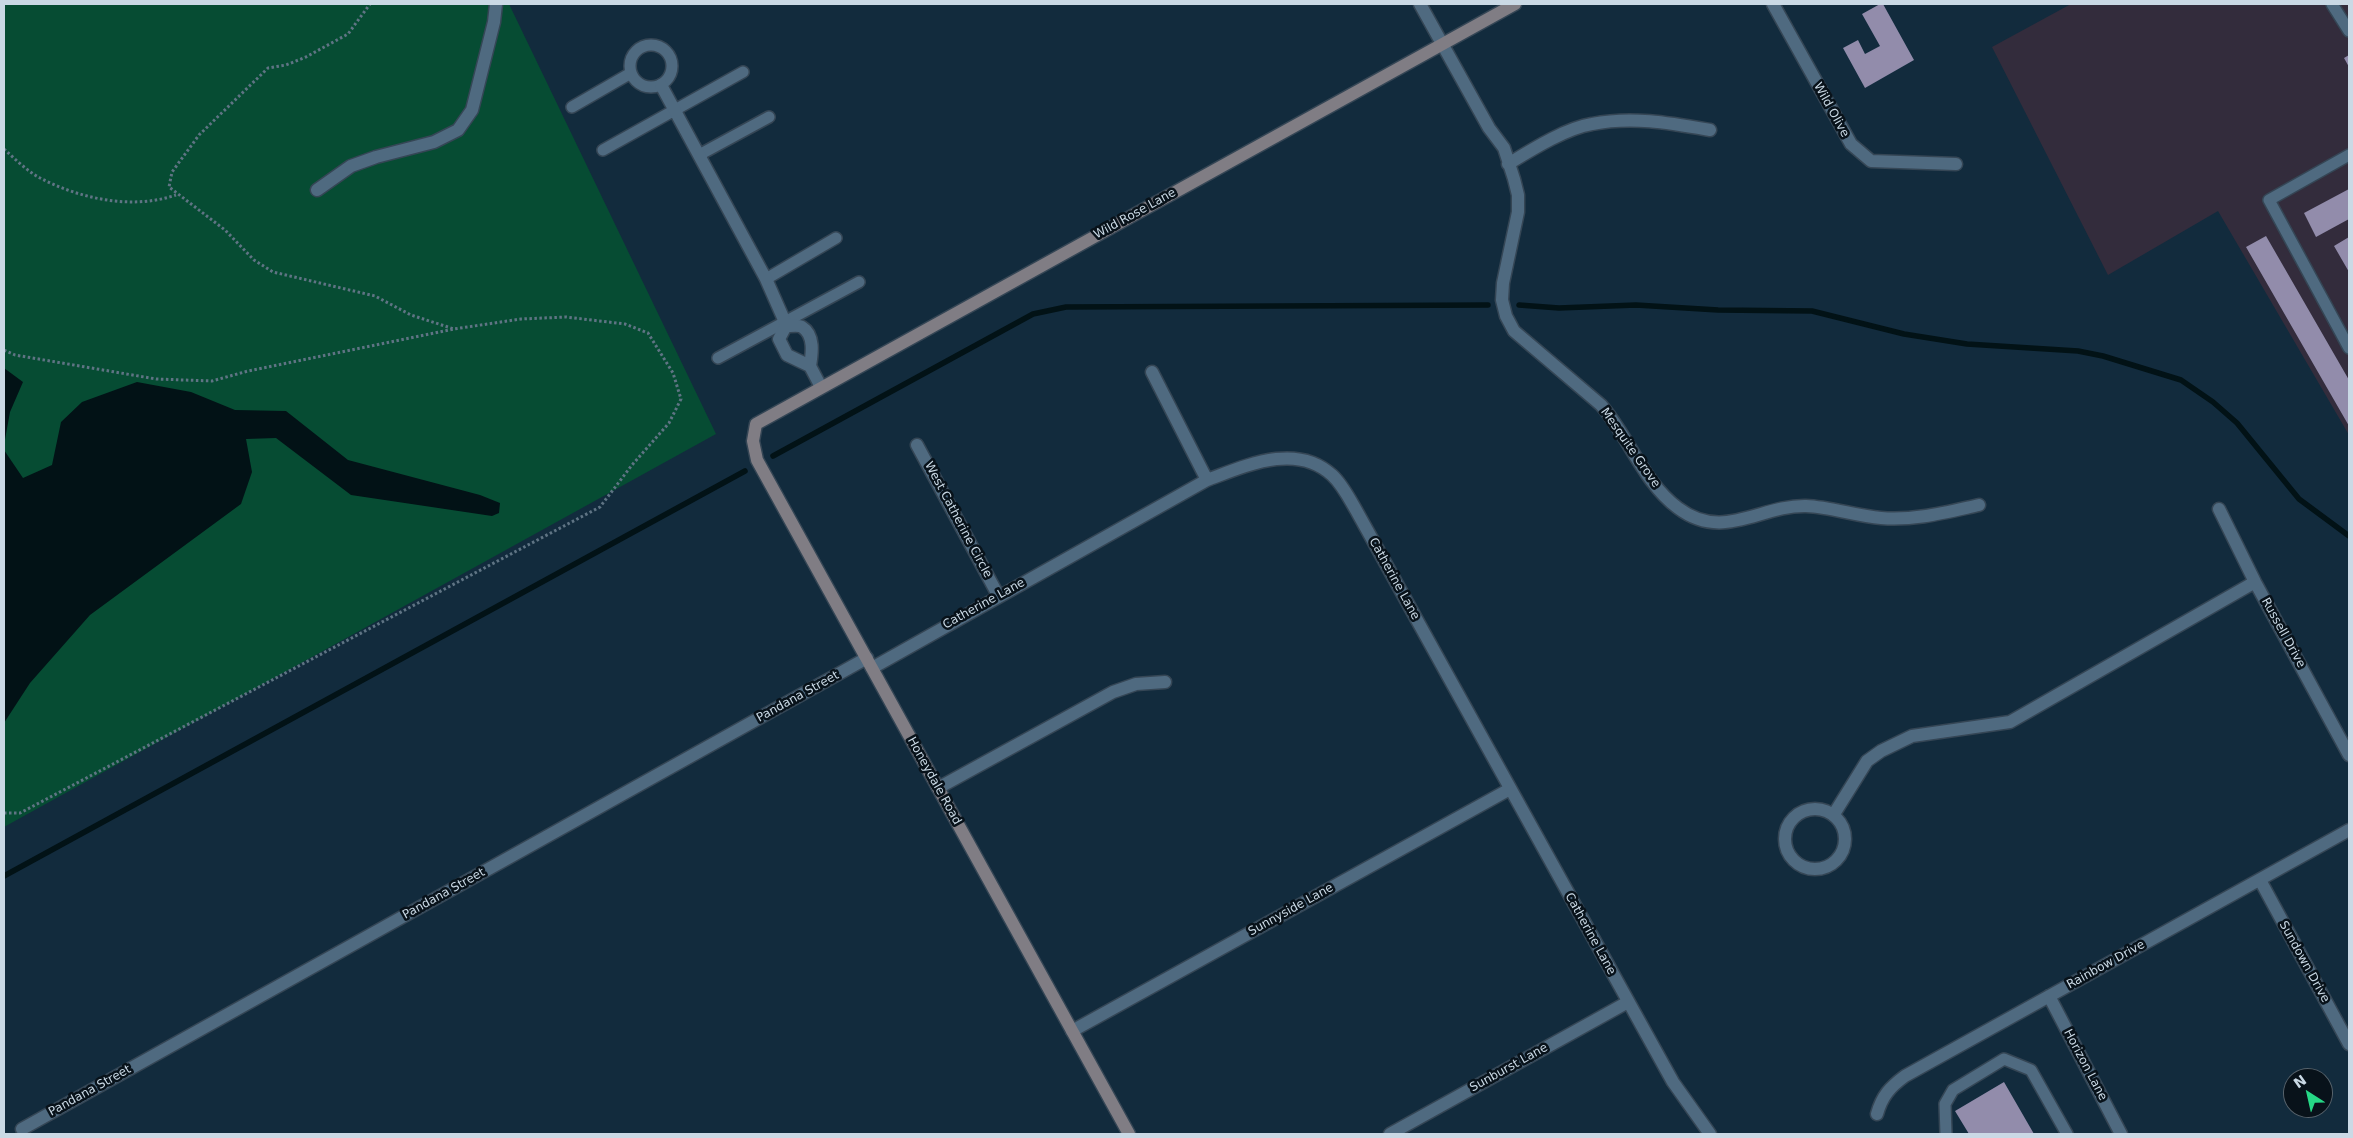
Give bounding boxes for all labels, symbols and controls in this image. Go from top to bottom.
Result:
street label: Wild Olive [1810,80,1852,140]
street label: Wild Rose Lane [1092,186,1178,242]
street label: Mesquite Grove [1597,405,1663,491]
street label: West Catherine Circle [921,459,995,581]
street label: Catherine Lane [1366,535,1422,623]
street label: Catherine Lane [940,576,1028,632]
street label: Russell Drive [2258,596,2308,670]
street label: Pandana Street [754,668,842,726]
street label: Honeydale Road [904,735,964,827]
street label: Pandana Street [400,865,488,923]
street label: Sunnyside Lane [1246,881,1336,939]
street label: Catherine Lane [1562,890,1618,978]
street label: Sundown Drive [2276,919,2332,1005]
street label: Rainbow Drive [2064,938,2148,992]
street label: Horizon Lane [2060,1027,2110,1103]
street label: Sunburst Lane [1468,1041,1550,1095]
street label: Pandana Street [46,1062,134,1120]
north arrow [2283,1068,2333,1118]
text: N [2291,1072,2309,1091]

